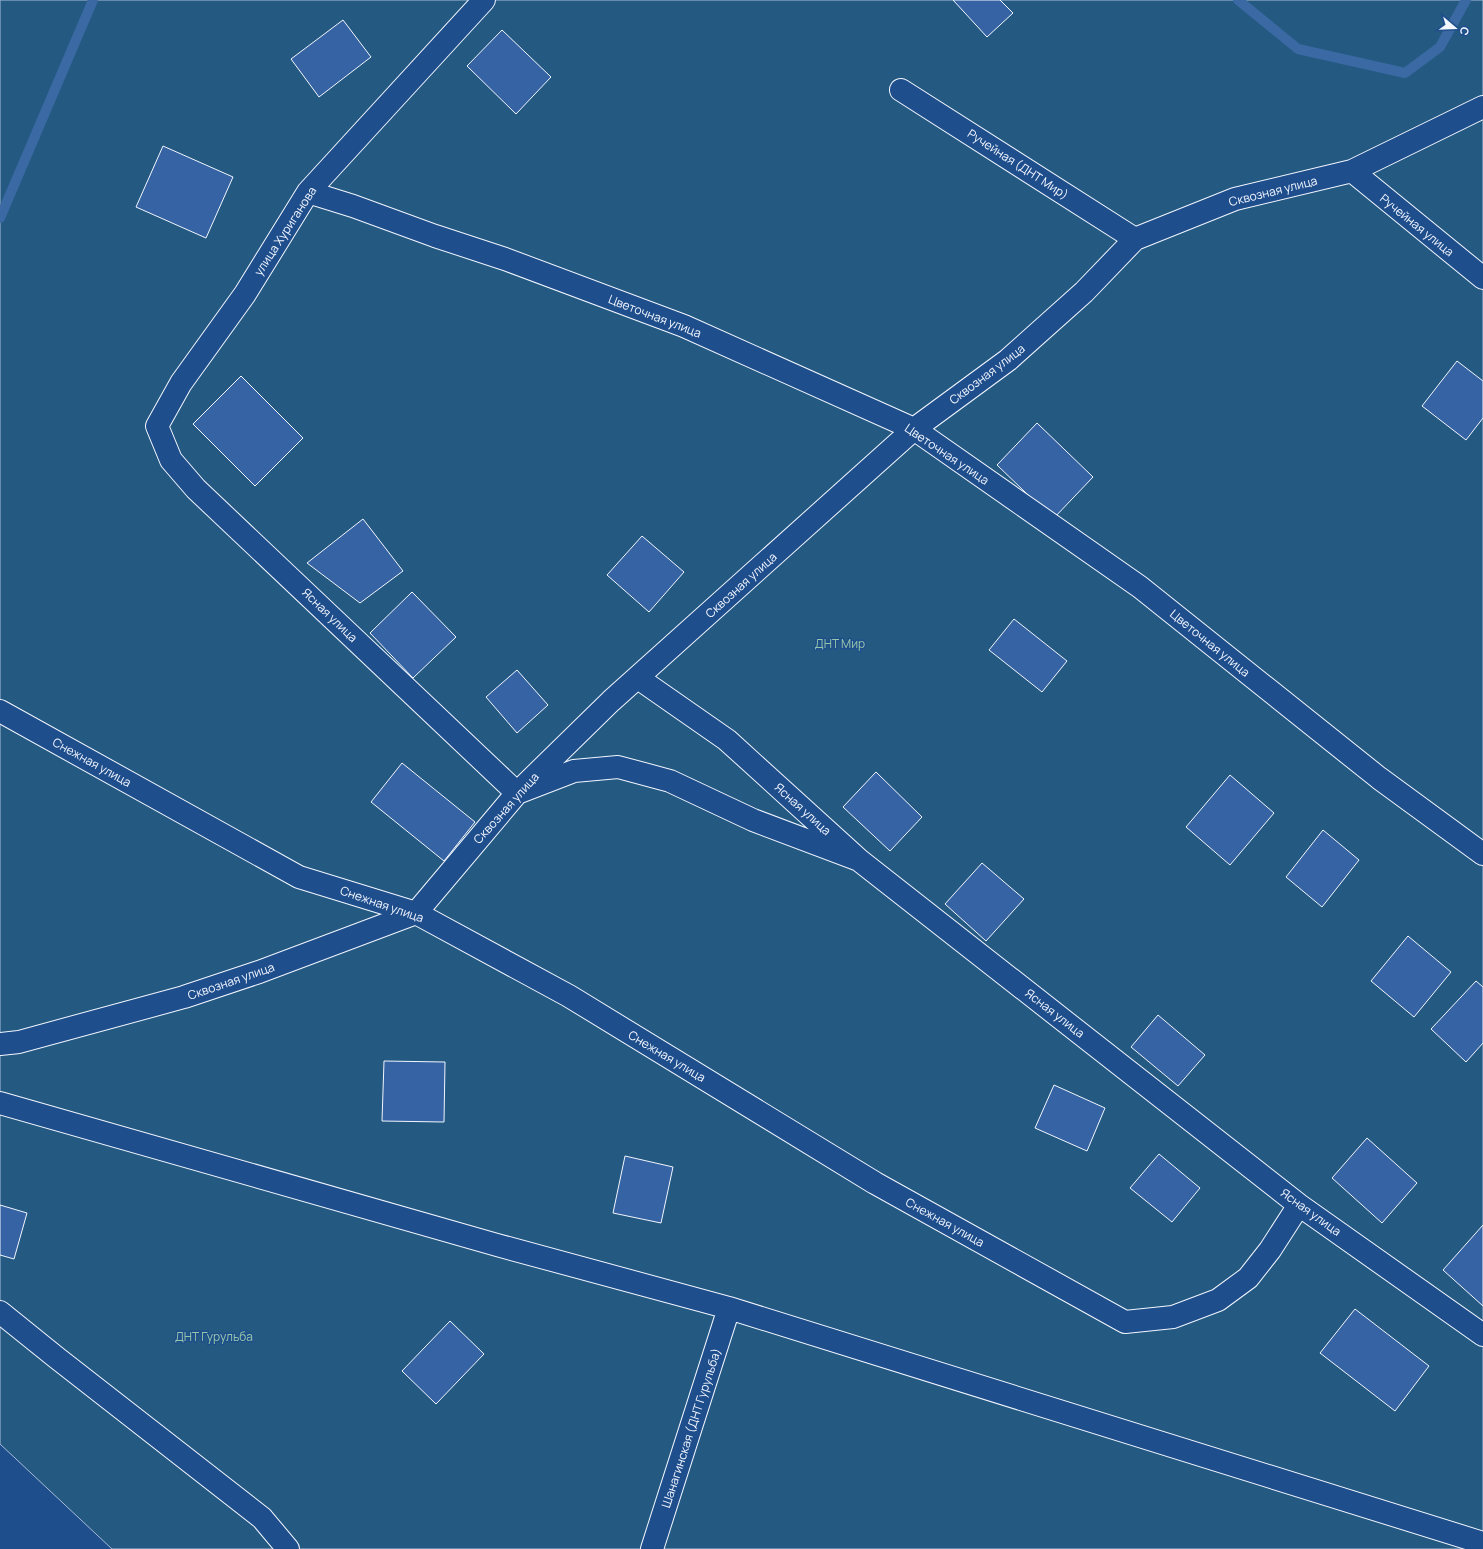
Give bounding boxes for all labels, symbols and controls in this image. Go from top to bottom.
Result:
north arrow [1435,8,1475,48]
text: С [1457,25,1473,38]
street label: Ручейная (ДНТ Мир) [964,125,1072,203]
street label: Сквозная улица [1227,172,1319,210]
street label: улица Хуриганова [250,183,320,279]
street label: Ручейная улица [1376,190,1458,260]
street label: Цветочная улица [606,290,704,342]
street label: Сквозная улица [946,340,1028,408]
street label: Цветочная улица [902,419,992,489]
street label: Сквозная улица [702,548,780,622]
street label: Ясная улица [299,584,361,646]
street label: Цветочная улица [1166,605,1254,681]
park label: ДНТ Мир [815,635,865,652]
street label: Снежная улица [50,733,134,791]
street label: Сквозная улица [469,769,543,847]
street label: Ясная улица [771,779,835,839]
street label: Снежная улица [338,882,426,926]
street label: Сквозная улица [185,958,277,1004]
street label: Ясная улица [1022,984,1088,1042]
street label: Снежная улица [625,1026,709,1086]
street label: Ясная улица [1277,1184,1345,1240]
street label: Снежная улица [903,1193,987,1251]
park label: ДНТ Гурульба [175,1328,253,1345]
street label: Шанагинская (ДНТ Гурульба) [657,1346,725,1510]

